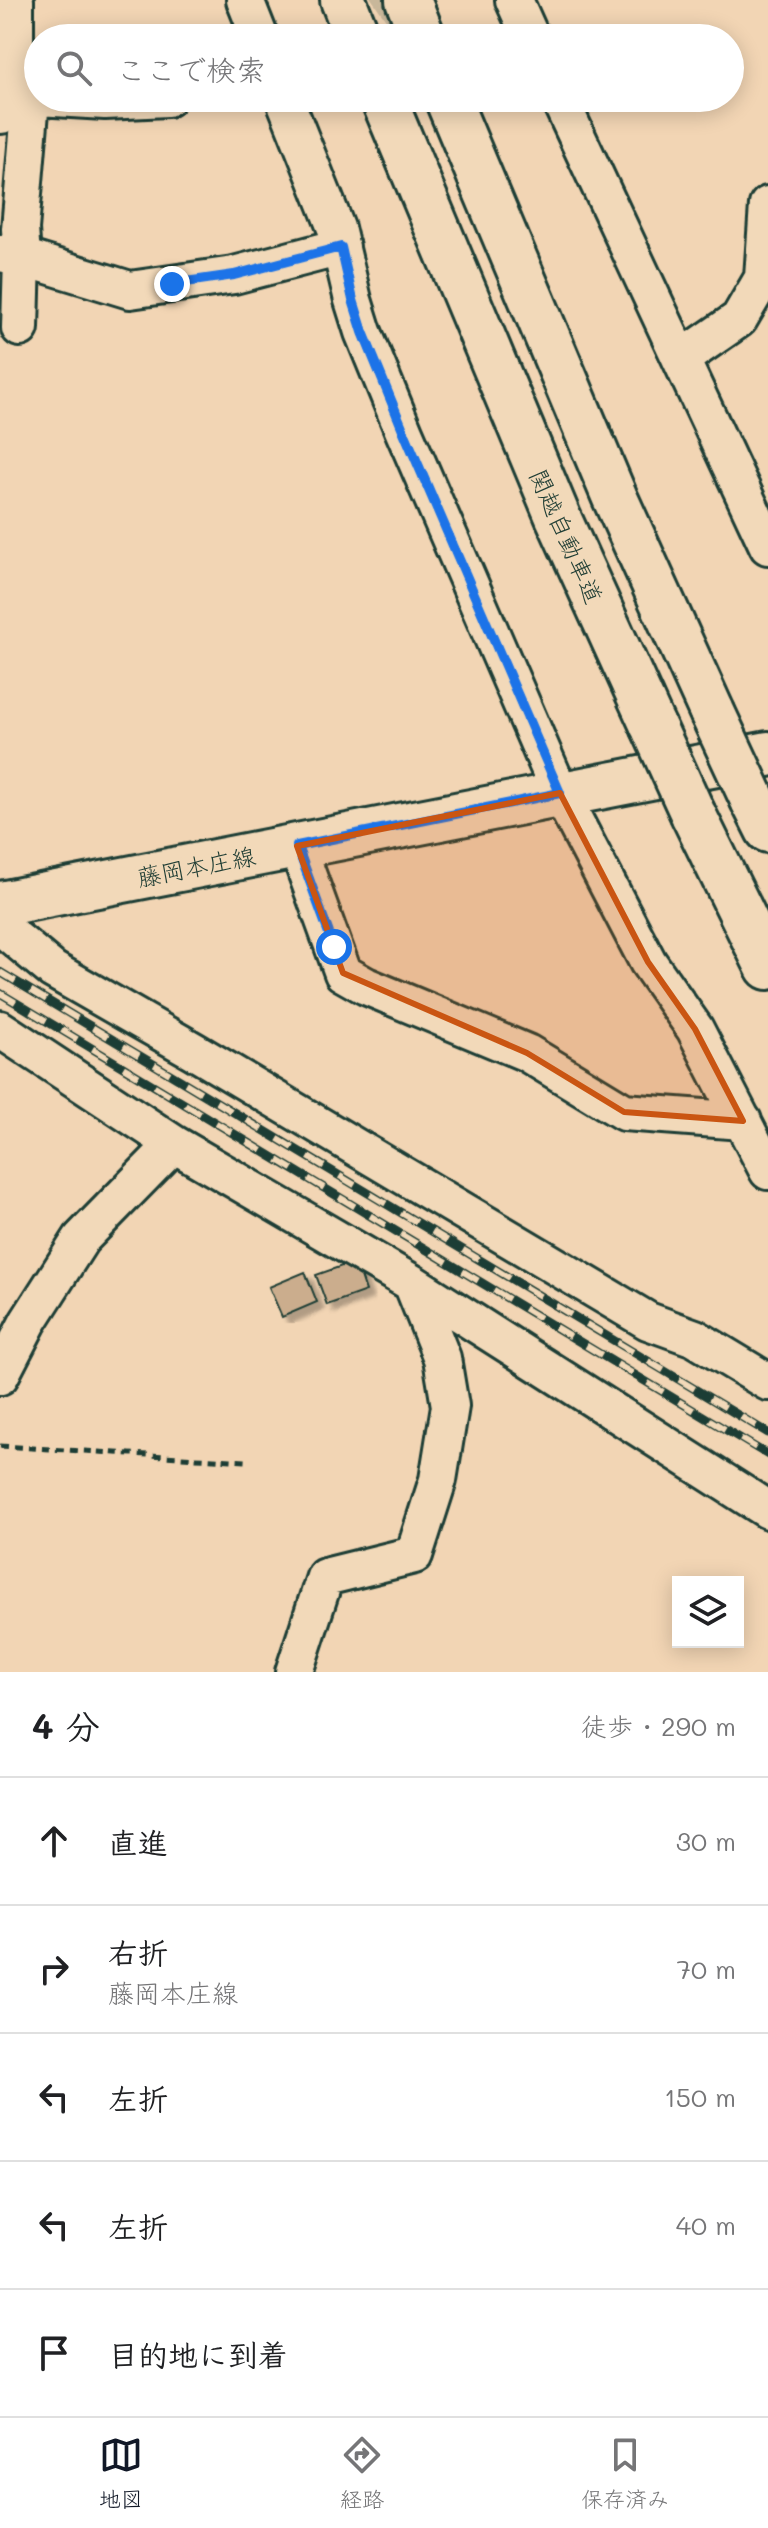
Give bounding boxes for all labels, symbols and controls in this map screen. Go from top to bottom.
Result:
search box [24,24,744,112]
icon: search [52,46,96,90]
text: ここで検索 [116,49,266,89]
route end [154,266,190,302]
street label: 関越自動車道 [524,464,610,608]
street label: 藤岡本庄線 [134,839,258,893]
route start [316,929,352,965]
map controls [672,1576,744,1648]
button: layers [672,1576,744,1648]
text: 4 分 [32,1703,100,1748]
text: 徒歩 · 290 m [581,1709,736,1743]
icon: ahead [32,1819,76,1863]
text: 直進 [108,1822,168,1862]
text: 30 m [676,1824,736,1858]
text: 右折 [108,1932,168,1972]
icon: right [32,1947,76,1991]
text: 70 m [676,1952,736,1986]
text: 藤岡本庄線 [108,1976,238,2010]
icon: left [32,2075,76,2119]
text: 左折 [108,2078,168,2118]
text: 150 m [664,2080,736,2114]
icon: left [32,2203,76,2247]
text: 左折 [108,2206,168,2246]
text: 40 m [676,2208,736,2242]
icon: arrive [32,2331,76,2375]
text: 目的地に到着 [108,2334,288,2374]
tab: 地図 [99,2433,143,2513]
tab: 経路 [340,2433,384,2513]
tab: 保存済み [581,2433,669,2513]

